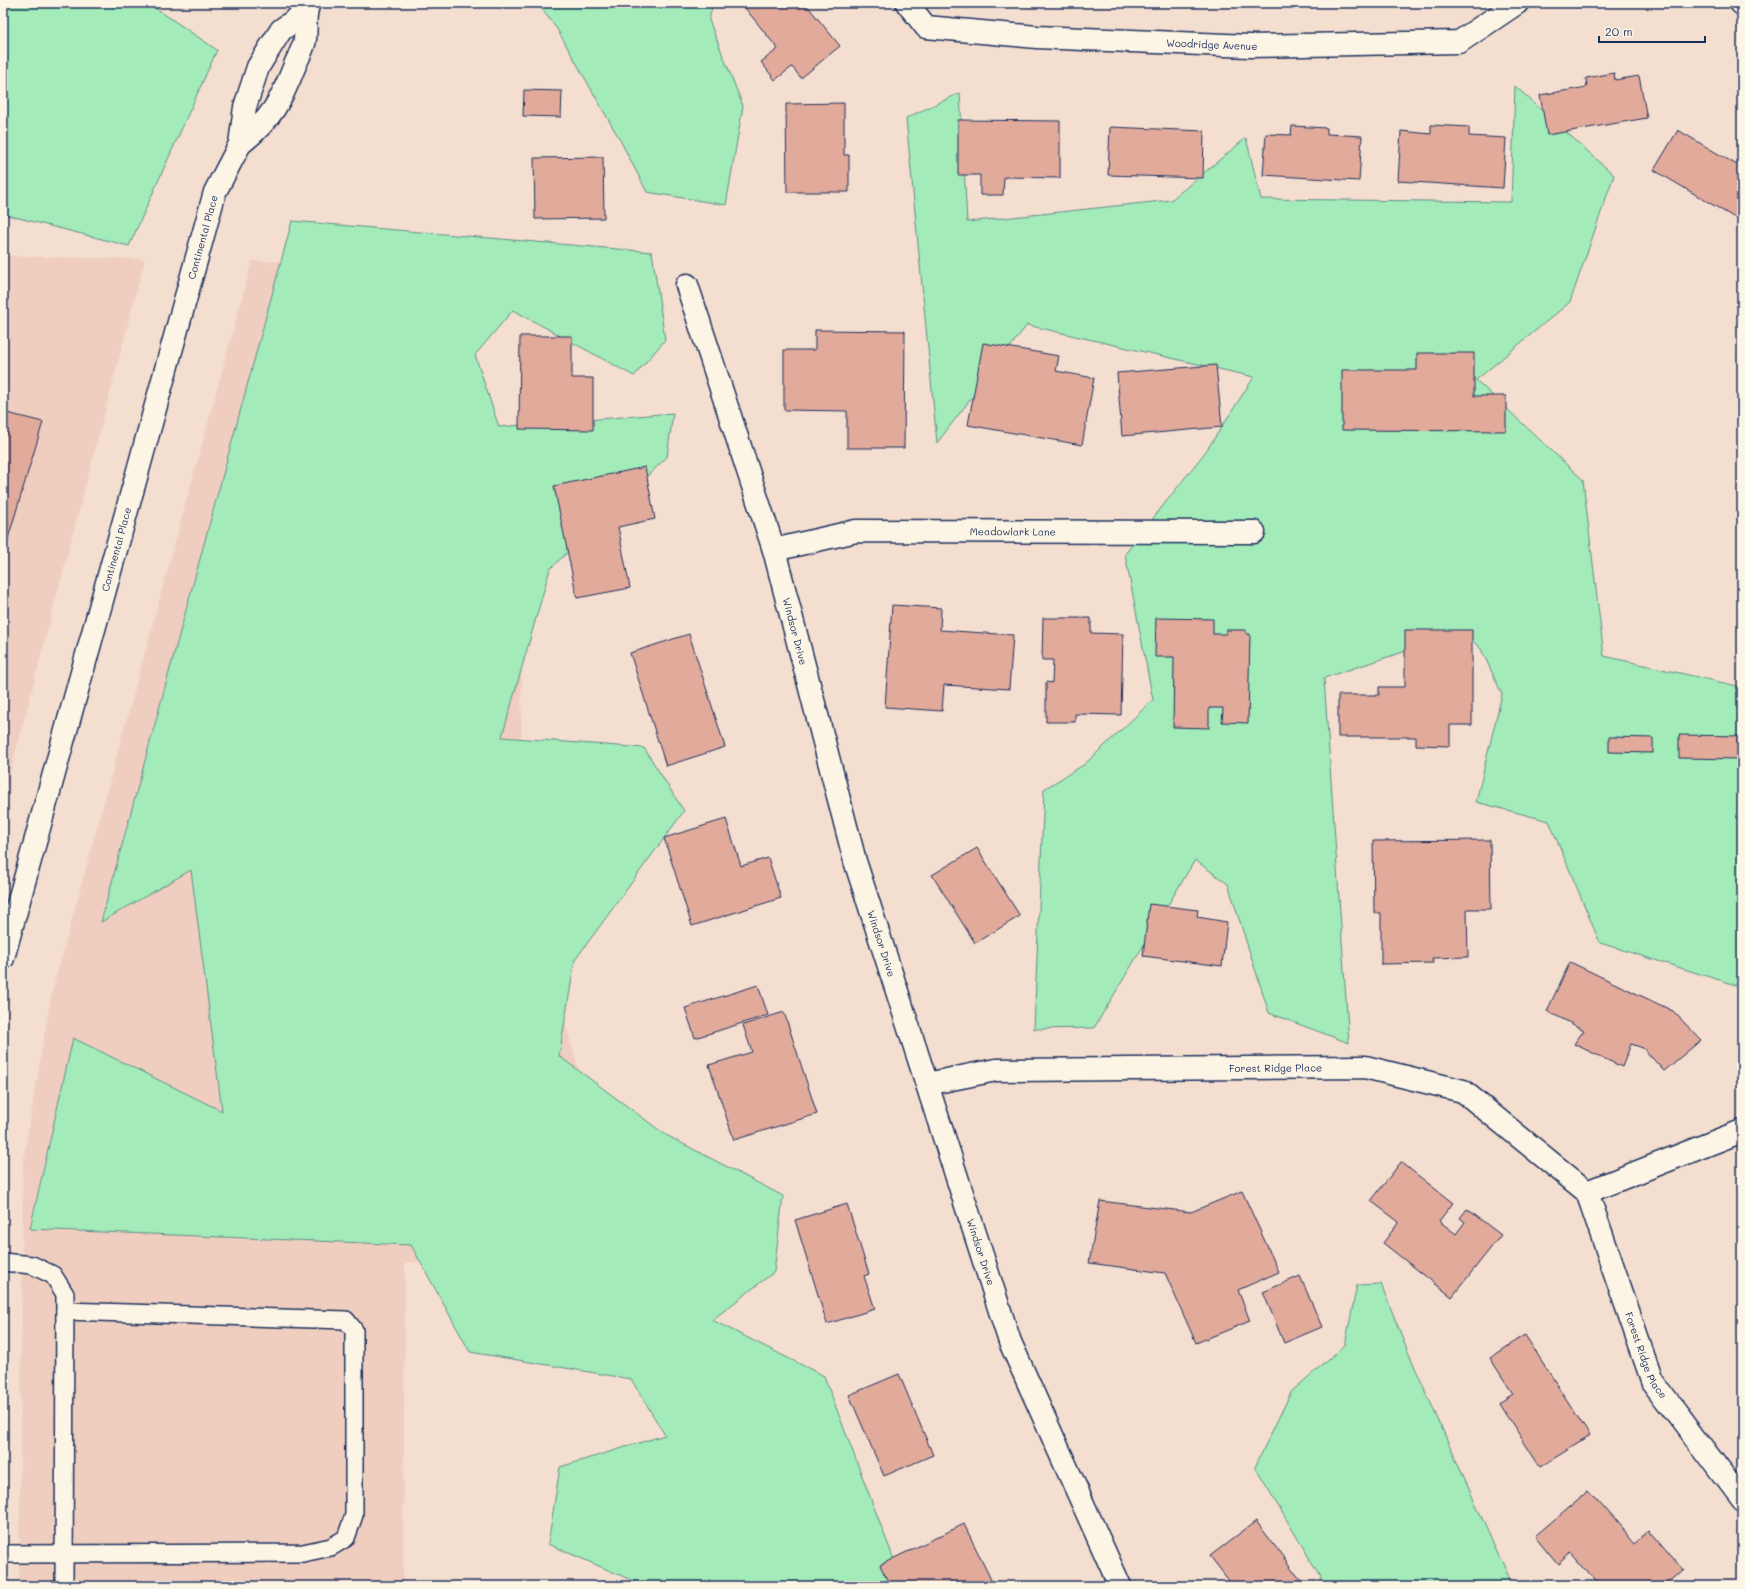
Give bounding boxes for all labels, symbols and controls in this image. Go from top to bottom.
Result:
scale bar [1599,18,1705,44]
text: 20 m [1605,23,1633,39]
street label: Woodridge Avenue [1166,35,1258,53]
street label: Continental Place [184,193,221,281]
street label: Continental Place [98,506,134,593]
street label: Meadowlark Lane [970,524,1056,539]
street label: Windsor Drive [780,596,811,667]
street label: Windsor Drive [864,908,899,979]
street label: Forest Ridge Place [1229,1060,1322,1075]
street label: Windsor Drive [964,1217,998,1287]
street label: Forest Ridge Place [1622,1310,1671,1401]

